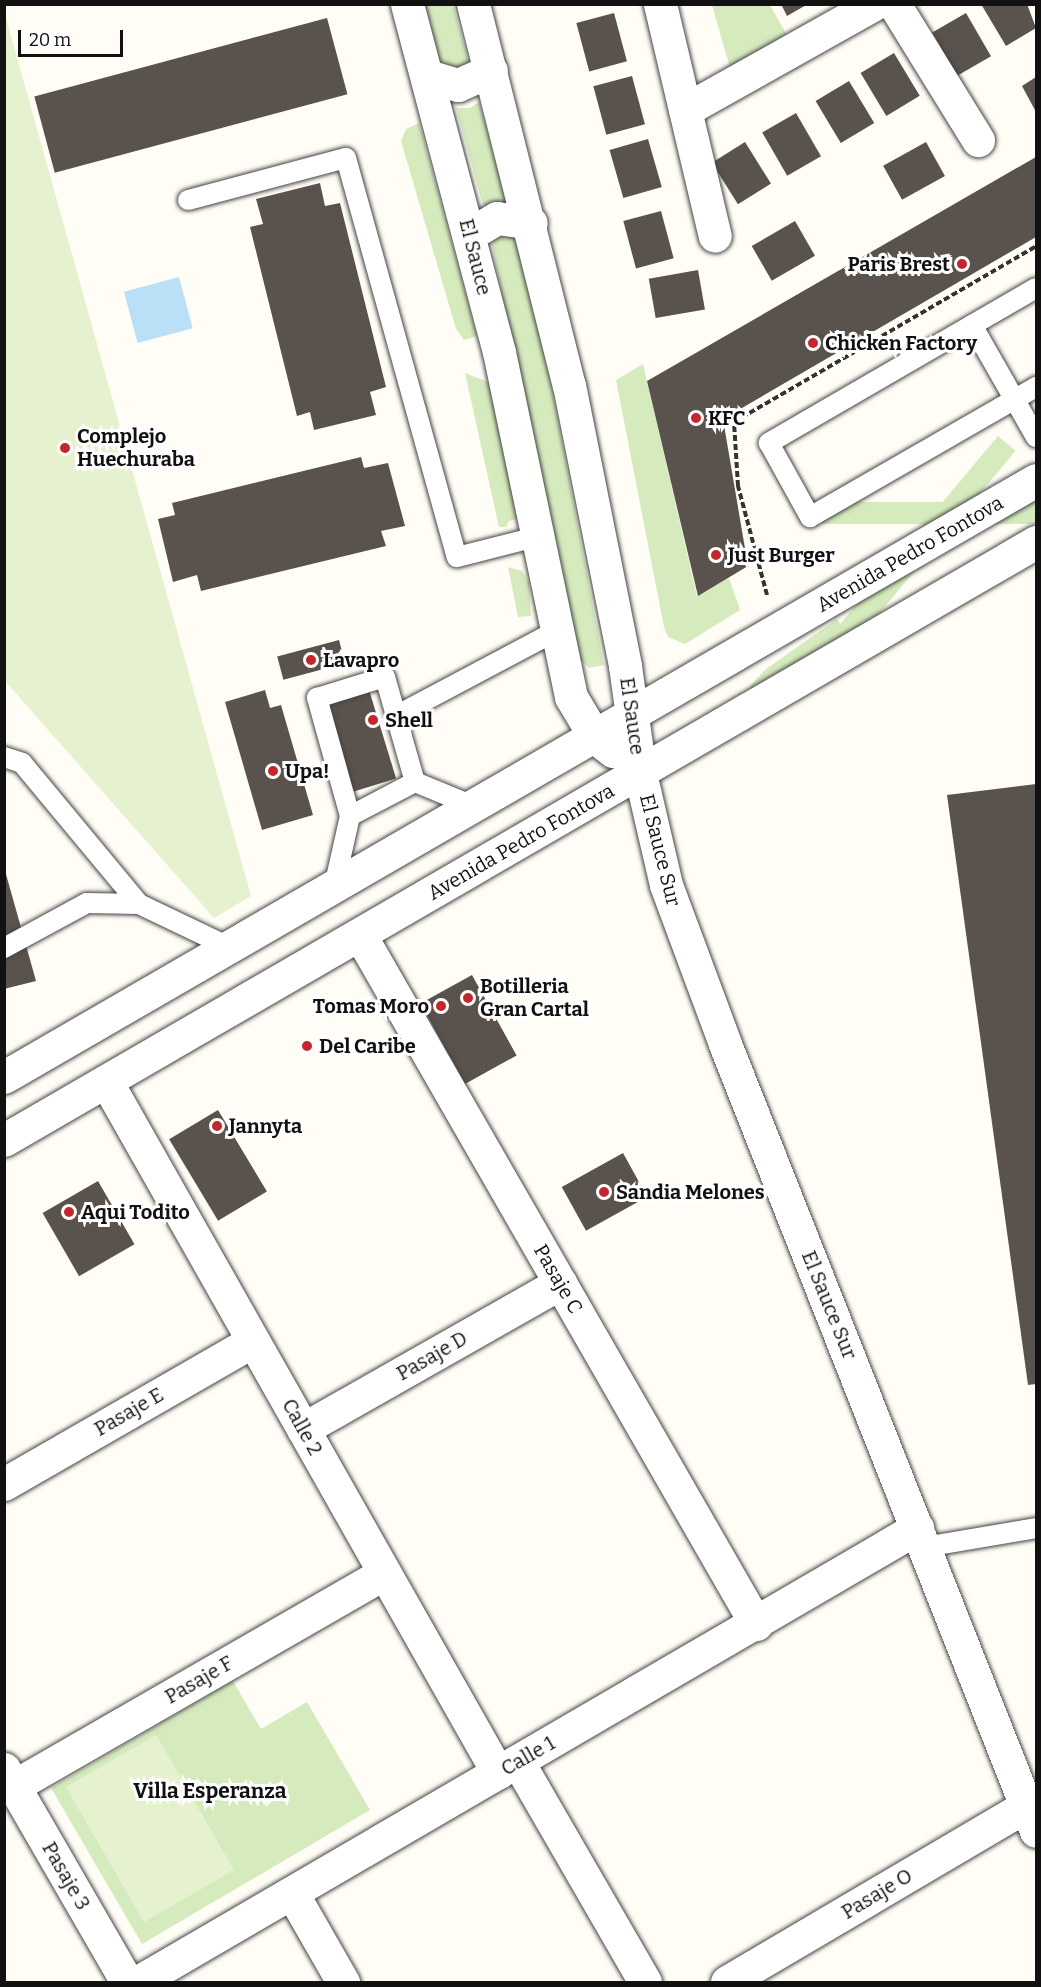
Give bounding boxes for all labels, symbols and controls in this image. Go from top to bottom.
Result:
scale bar [21,18,126,56]
text: 20 m [29,29,71,51]
street label: El Sauce [454,216,496,298]
place label: Paris Brest [847,252,950,276]
marker: Paris Brest [955,257,969,271]
place label: Chicken Factory [825,331,977,355]
marker: Chicken Factory [806,336,820,350]
place label: KFC [708,406,745,430]
marker: KFC [689,411,703,425]
place label: Complejo Huechuraba [77,424,195,471]
marker: Complejo Huechuraba [58,441,72,455]
street label: Avenida Pedro Fontova [812,491,1008,617]
place label: Just Burger [728,543,835,567]
marker: Just Burger [709,548,723,562]
place label: Lavapro [323,648,399,672]
marker: Lavapro [304,653,318,667]
street label: El Sauce [615,676,649,756]
place label: Shell [385,708,433,732]
marker: Shell [366,713,380,727]
place label: Upa! [285,759,330,783]
marker: Upa! [266,764,280,778]
street label: Avenida Pedro Fontova [423,779,619,905]
street label: El Sauce Sur [634,791,686,909]
place label: Botilleria Gran Cartal [480,975,589,1022]
marker: Botilleria Gran Cartal [461,991,475,1005]
place label: Tomas Moro [313,994,429,1018]
marker: Tomas Moro [434,999,448,1013]
place label: Del Caribe [319,1034,416,1058]
marker: Del Caribe [300,1039,314,1053]
place label: Jannyta [229,1114,302,1138]
marker: Jannyta [210,1119,224,1133]
place label: Sandia Melones [616,1180,765,1204]
marker: Sandia Melones [597,1185,611,1199]
place label: Aqui Todito [81,1200,190,1224]
marker: Aqui Todito [62,1205,76,1219]
street label: Pasaje C [529,1240,587,1318]
street label: El Sauce Sur [796,1247,862,1363]
street label: Pasaje D [392,1326,472,1386]
street label: Pasaje E [90,1383,168,1441]
street label: Calle 2 [277,1395,327,1459]
street label: Pasaje F [161,1651,237,1709]
street label: Calle 1 [497,1731,559,1781]
district label: Villa Esperanza [133,1778,287,1804]
street label: Pasaje 3 [37,1838,95,1914]
street label: Pasaje O [837,1864,917,1924]

